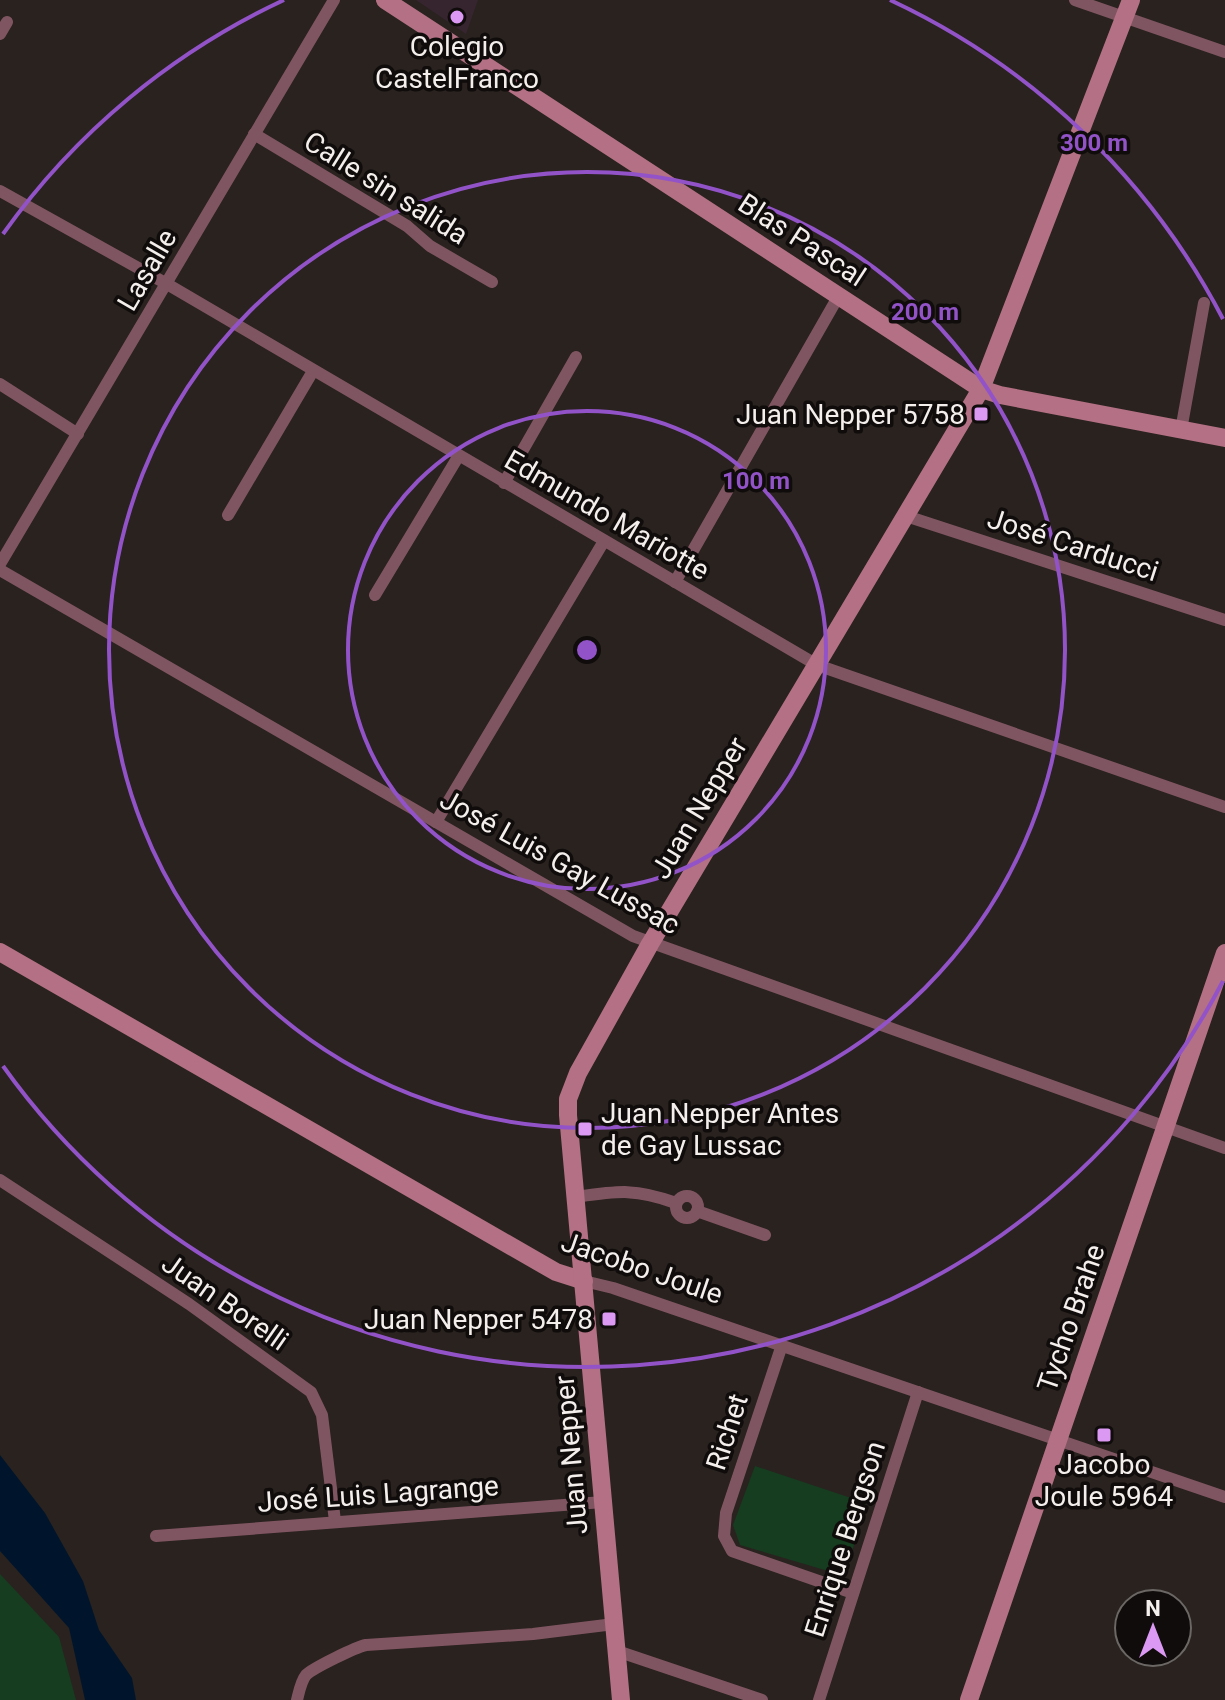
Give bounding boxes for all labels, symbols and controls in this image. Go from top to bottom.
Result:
marker: Colegio CastelFranco [448,8,466,26]
place label: Colegio CastelFranco [375,30,539,95]
street label: Calle sin salida [298,124,474,252]
text: 300 m [1060,129,1128,157]
street label: Blas Pascal [732,187,872,293]
street label: Lasalle [111,223,183,317]
text: 200 m [891,298,959,326]
place label: Juan Nepper 5758 [736,398,965,431]
marker: Juan Nepper 5758 [972,405,990,423]
street label: Edmundo Mariotte [499,443,715,587]
text: 100 m [722,467,790,495]
street label: José Carducci [983,502,1163,588]
centre of rings [573,636,601,664]
street label: Juan Nepper [644,731,754,885]
street label: José Luis Gay Lussac [434,782,686,942]
place label: Juan Nepper Antes de Gay Lussac [601,1097,839,1162]
marker: Juan Nepper Antes de Gay Lussac [576,1120,594,1138]
street label: Jacobo Joule [557,1225,727,1311]
street label: Tycho Brahe [1030,1240,1112,1396]
street label: Juan Borelli [156,1246,294,1358]
place label: Juan Nepper 5478 [364,1303,593,1336]
marker: Juan Nepper 5478 [600,1310,618,1328]
street label: Juan Nepper [548,1374,594,1536]
street label: Richet [699,1390,755,1474]
marker: Jacobo Joule 5964 [1095,1426,1113,1444]
street label: Enrique Bergson [798,1437,892,1641]
place label: Jacobo Joule 5964 [1035,1448,1173,1513]
street label: José Luis Lagrange [256,1469,500,1519]
north arrow [1113,1588,1193,1668]
text: N [1145,1596,1161,1621]

